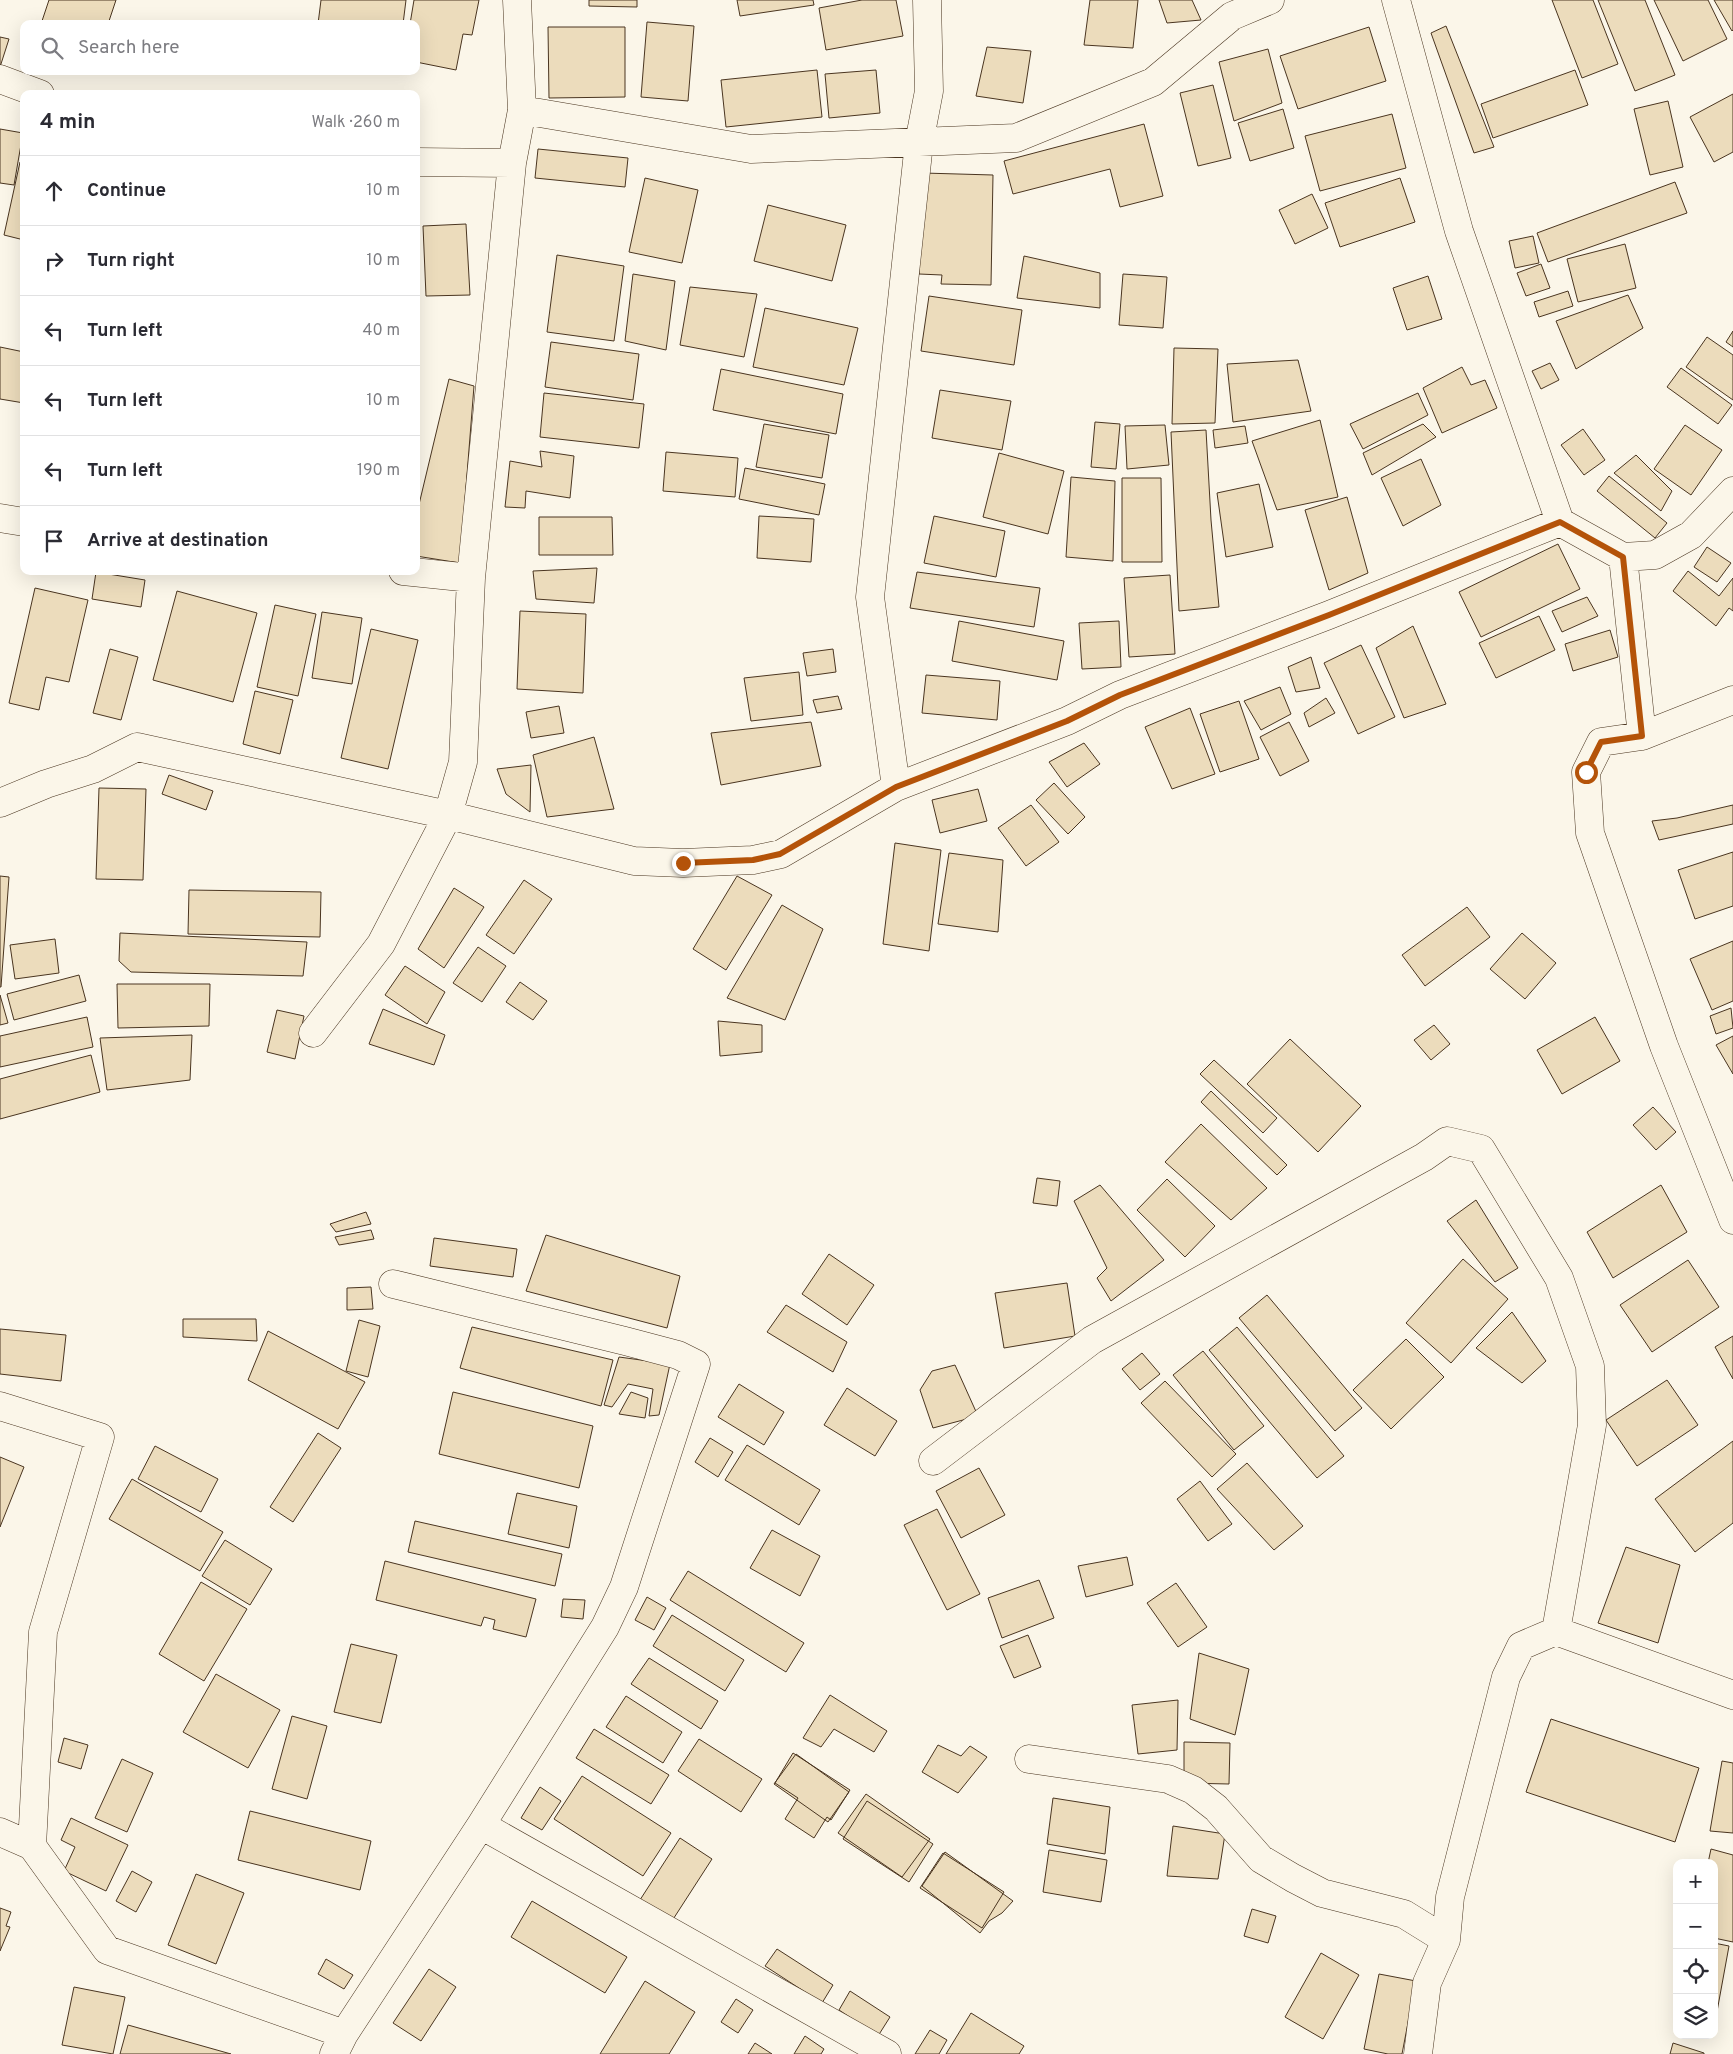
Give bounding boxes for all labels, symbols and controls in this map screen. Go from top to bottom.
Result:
search box [20,20,420,75]
icon: search [38,34,66,62]
text: Search here [78,36,180,60]
text: 4 min [40,109,96,136]
text: Walk · 260 m [311,113,400,133]
icon: ahead [40,177,68,205]
text: Continue [87,179,166,203]
text: 10 m [366,181,400,201]
icon: right [40,247,68,275]
text: Turn right [87,249,175,273]
text: 10 m [366,251,400,271]
icon: left [40,317,68,345]
text: Turn left [87,319,163,343]
text: 40 m [362,321,400,341]
icon: left [40,387,68,415]
text: Turn left [87,389,163,413]
text: 10 m [366,391,400,411]
icon: left [40,457,68,485]
text: Turn left [87,459,163,483]
text: 190 m [357,461,400,481]
icon: arrive [40,527,68,555]
text: Arrive at destination [87,529,268,553]
route start [1575,761,1598,784]
route end [672,852,695,875]
map controls [1673,1859,1718,2039]
button: + [1673,1859,1718,1904]
button: − [1673,1904,1718,1949]
button: locate [1673,1949,1718,1994]
button: layers [1673,1994,1718,2039]

